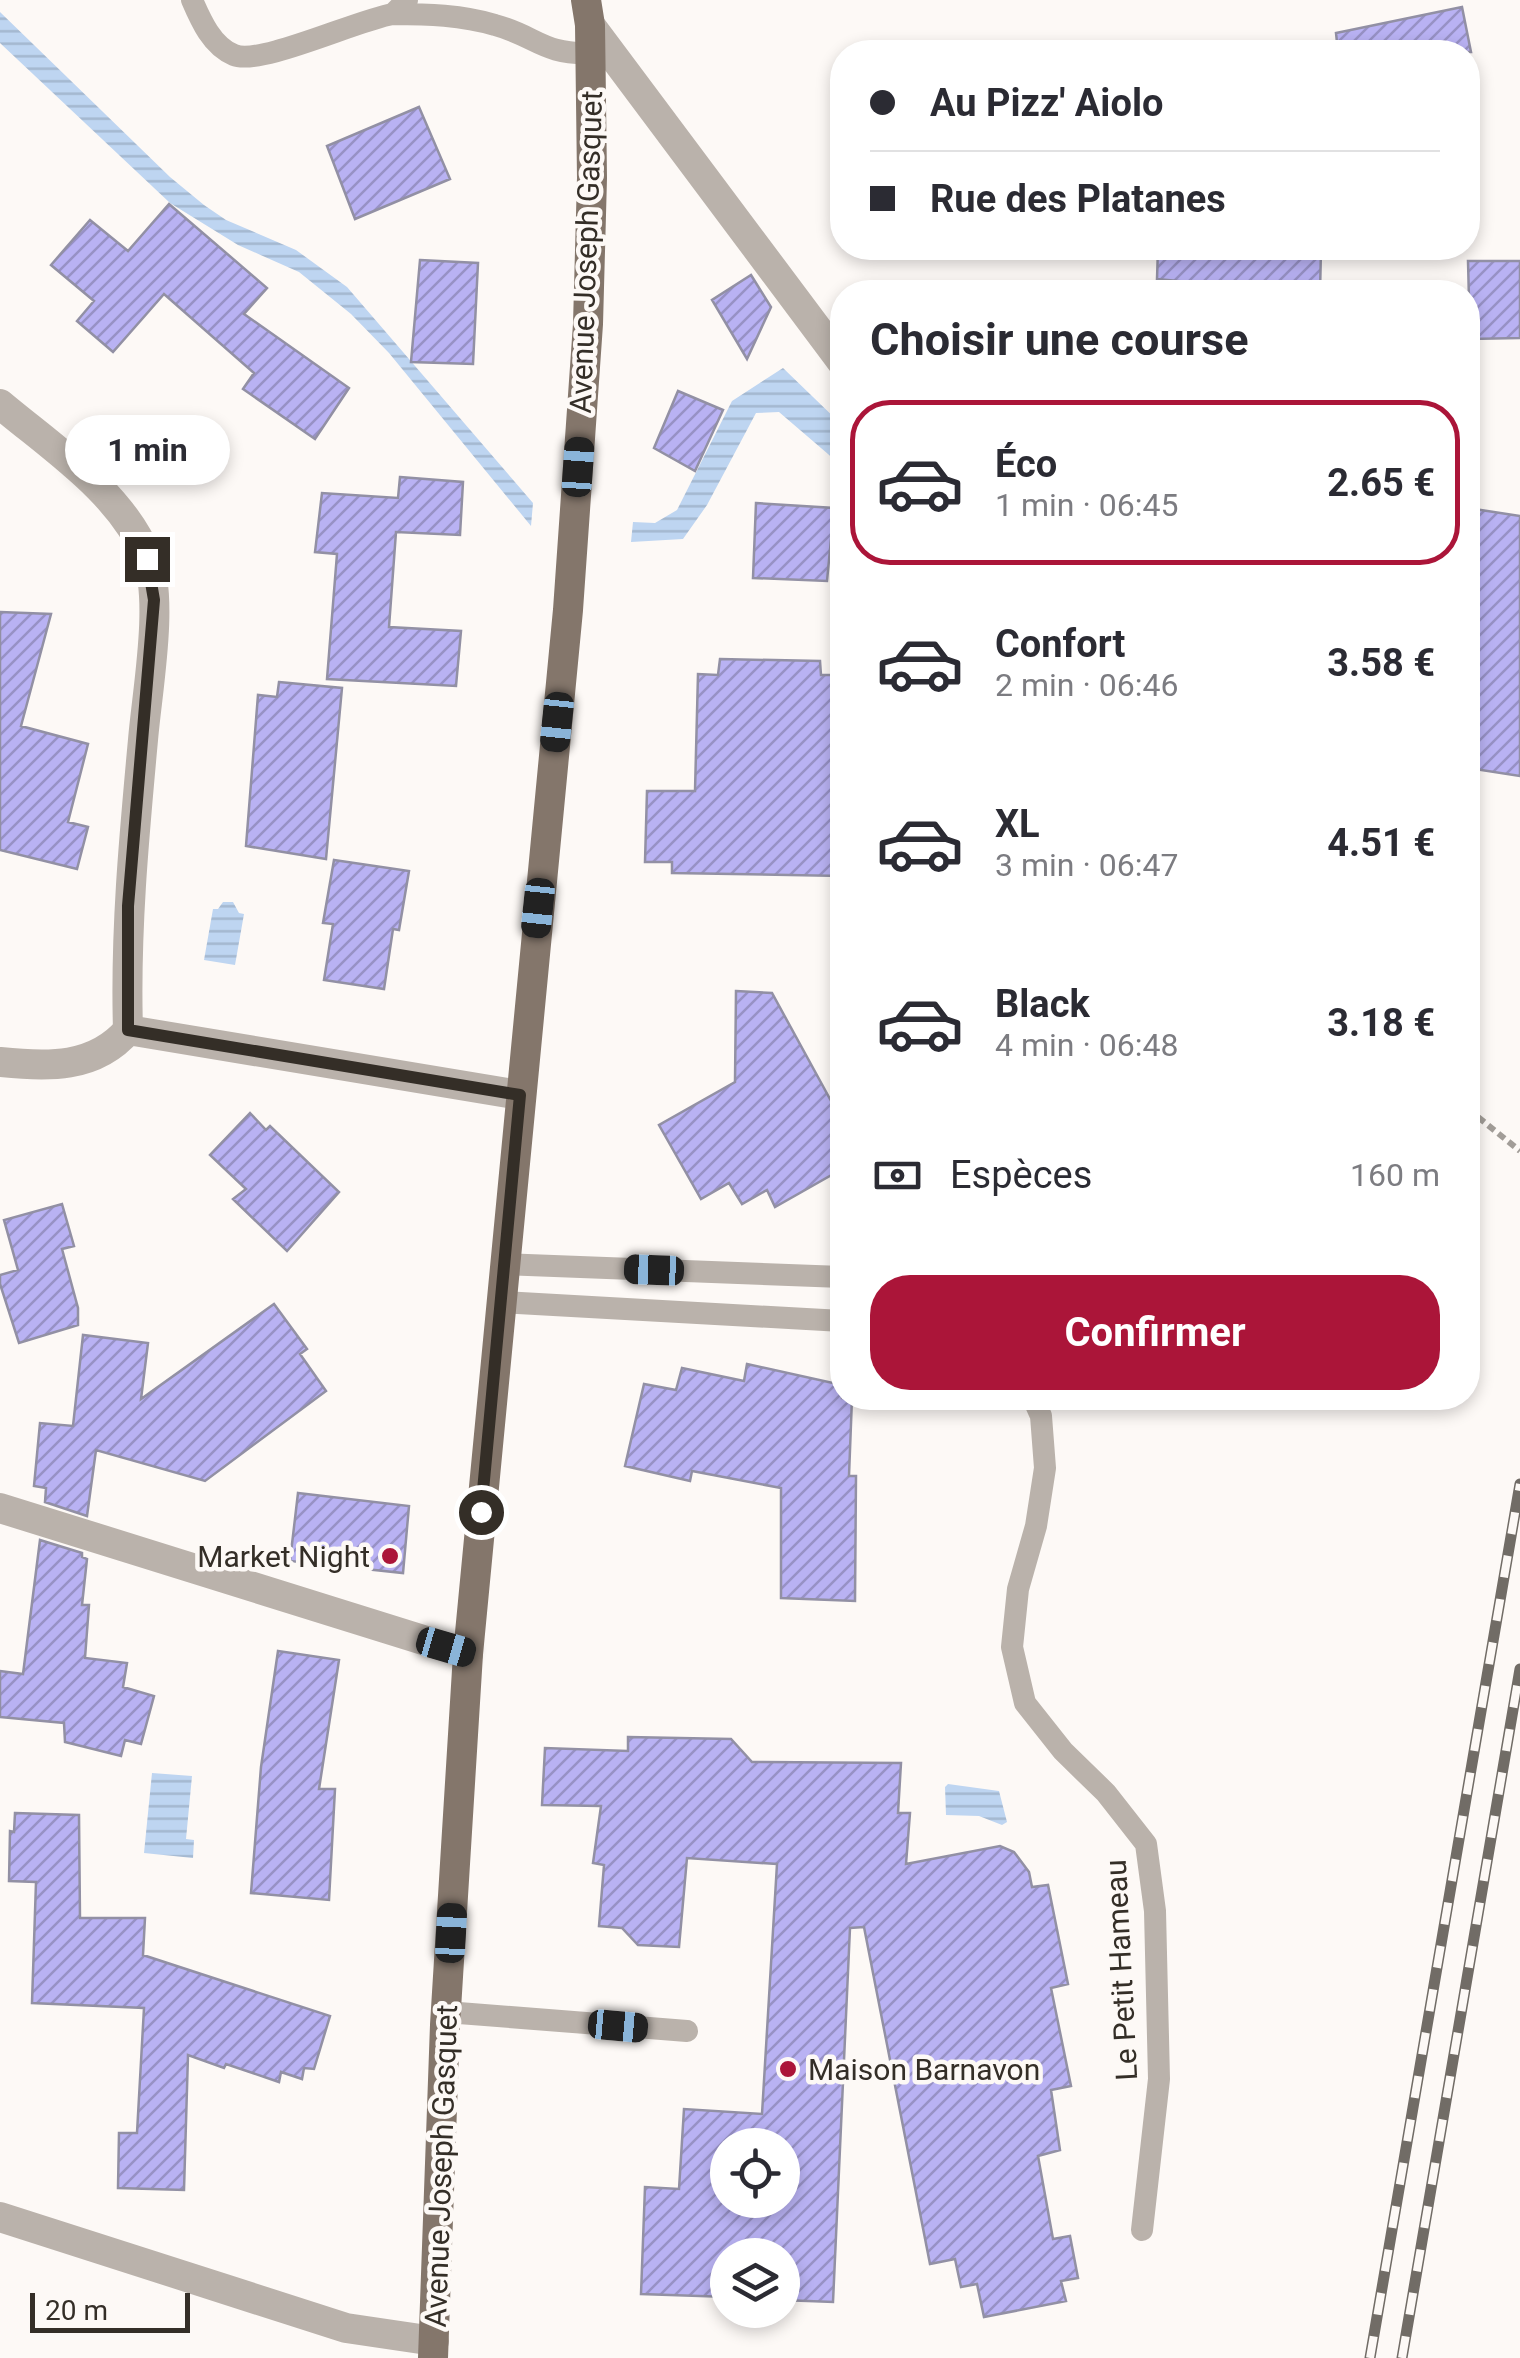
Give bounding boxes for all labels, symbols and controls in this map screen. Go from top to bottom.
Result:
text: Au Pizz' Aiolo [930,81,1163,125]
street label: Avenue Joseph Gasquet [563,90,609,414]
text: Rue des Platanes [930,177,1226,221]
text: Choisir une course [870,313,1249,366]
callout: 1 min [64,414,230,484]
text: 1 min [107,431,188,469]
car [561,436,595,498]
icon: car [875,438,965,528]
text: Éco [995,442,1057,486]
text: 2.65 € [1327,461,1435,505]
text: 1 min · 06:45 [995,486,1178,524]
route end [125,537,170,582]
icon: car [875,618,965,708]
text: Confort [995,622,1125,666]
text: 3.58 € [1327,641,1435,685]
text: 2 min · 06:46 [995,666,1178,704]
car [539,691,575,753]
icon: car [875,798,965,888]
text: XL [995,802,1040,846]
text: 4.51 € [1327,821,1435,865]
text: 3 min · 06:47 [995,846,1178,884]
car [520,877,556,939]
icon: car [875,978,965,1068]
text: Black [995,982,1090,1026]
text: 3.18 € [1327,1001,1435,1045]
text: 4 min · 06:48 [995,1026,1178,1064]
icon: cash [870,1148,925,1203]
text: Espèces [950,1153,1092,1197]
text: 160 m [1350,1156,1440,1194]
car [623,1254,685,1286]
button: Confirmer [870,1275,1440,1390]
route start [459,1490,504,1535]
place label: Market Night [197,1539,370,1574]
marker: Market Night [379,1545,401,1567]
car [413,1624,479,1670]
street label: Le Petit Hameau [1098,1859,1144,2081]
car [434,1902,468,1964]
street label: Avenue Joseph Gasquet [418,2004,464,2328]
car [587,2008,649,2044]
place label: Maison Barnavon [808,2052,1040,2087]
marker: Maison Barnavon [777,2058,799,2080]
map controls [710,2128,800,2328]
button: locate [710,2128,800,2218]
button: layers [710,2238,800,2328]
scale bar [30,2288,190,2332]
text: 20 m [45,2294,108,2327]

